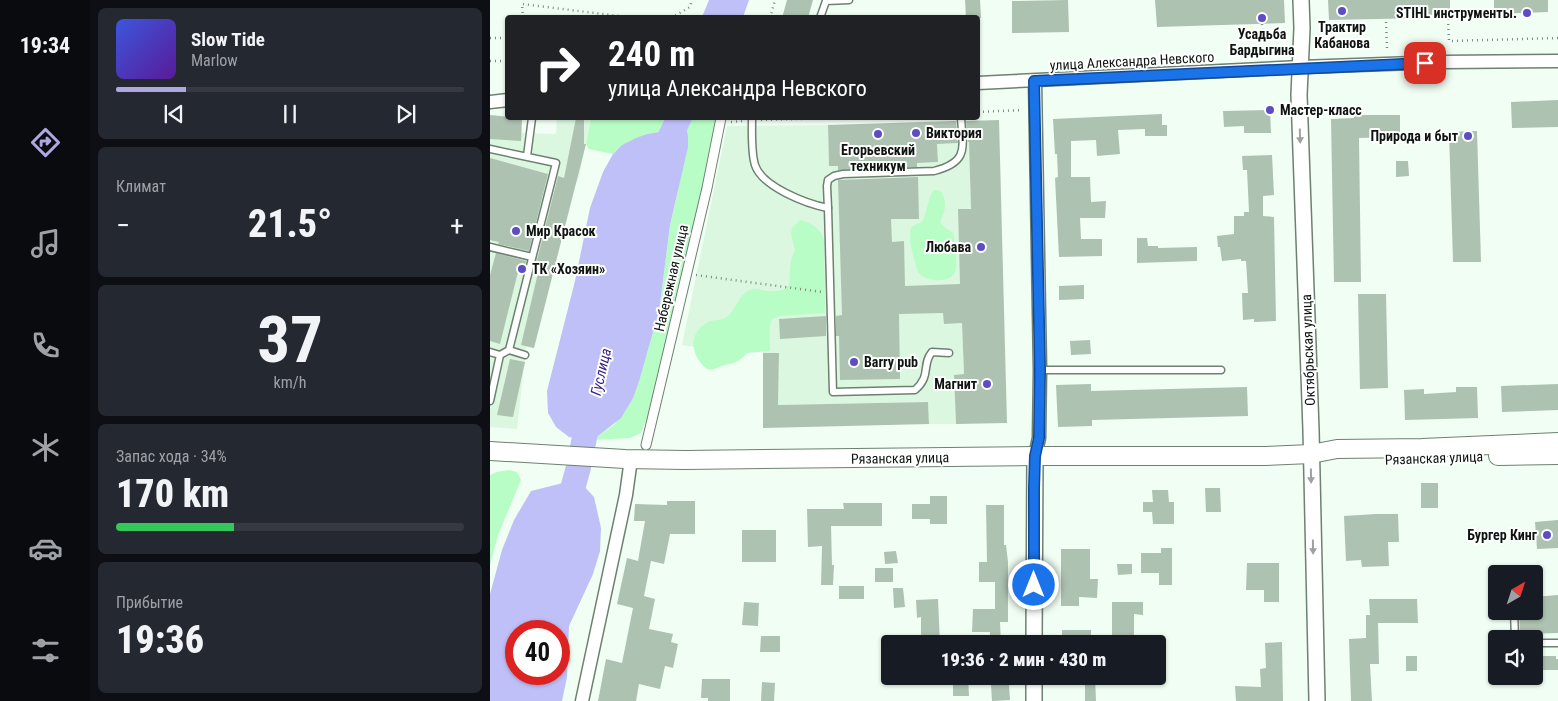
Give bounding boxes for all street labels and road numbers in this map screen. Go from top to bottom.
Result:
street label: улица Александра Невского [1049,49,1215,73]
street label: Набережная улица [651,223,691,333]
street label: Октябрьская улица [1298,294,1318,406]
street label: Рязанская улица [1385,448,1483,468]
street label: Рязанская улица [851,449,949,467]

